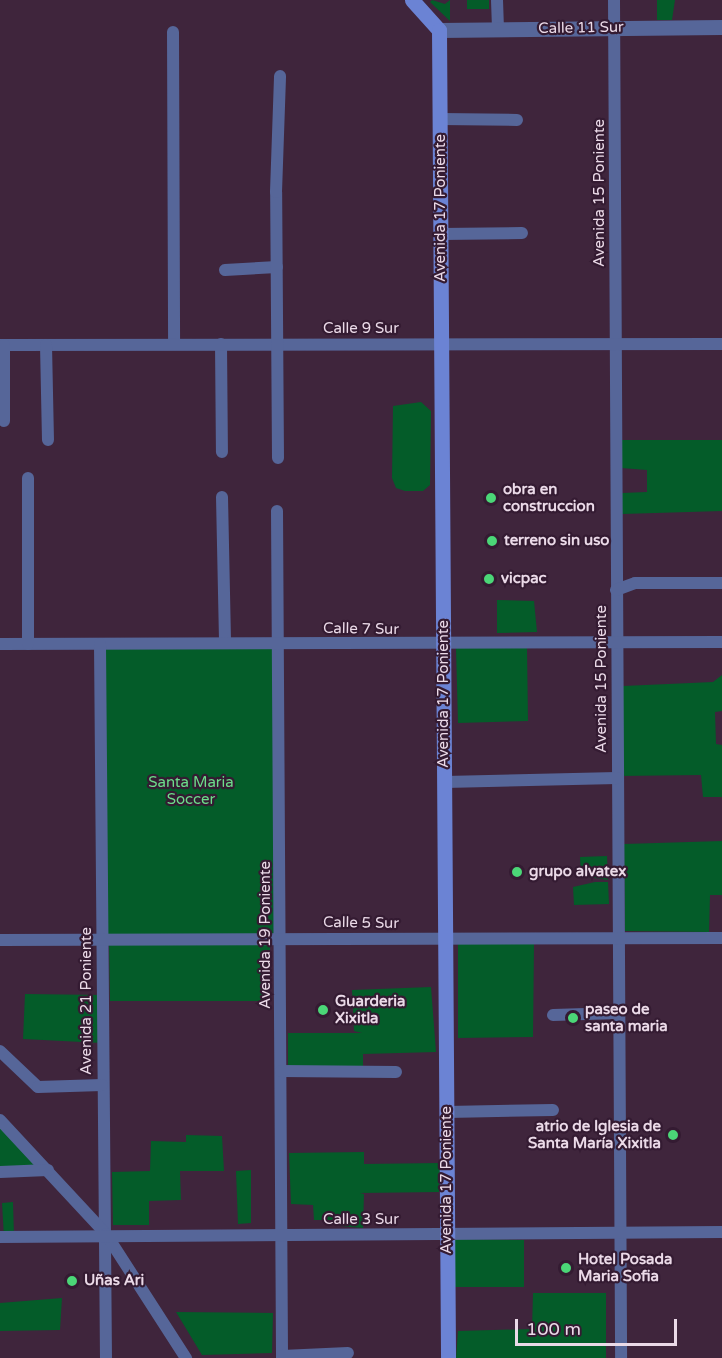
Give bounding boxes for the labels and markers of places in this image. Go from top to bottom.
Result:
place label: obra en construccion [503,480,595,515]
marker: obra en construccion [484,491,498,505]
place label: terreno sin uso [504,532,609,550]
marker: terreno sin uso [485,534,499,548]
place label: vicpac [501,570,547,588]
marker: vicpac [482,572,496,586]
place label: grupo alvatex [529,863,626,881]
marker: grupo alvatex [510,865,524,879]
place label: Guarderia Xixitla [335,992,405,1027]
place label: paseo de santa maria [585,1000,668,1035]
marker: Guarderia Xixitla [316,1003,330,1017]
marker: paseo de santa maria [566,1011,580,1025]
place label: atrio de Iglesia de Santa María Xixitla [528,1117,661,1152]
marker: atrio de Iglesia de Santa María Xixitla [666,1128,680,1142]
place label: Hotel Posada Maria Sofia [578,1250,672,1285]
marker: Hotel Posada Maria Sofia [559,1261,573,1275]
place label: Uñas Ari [84,1272,144,1290]
marker: Uñas Ari [65,1274,79,1288]

